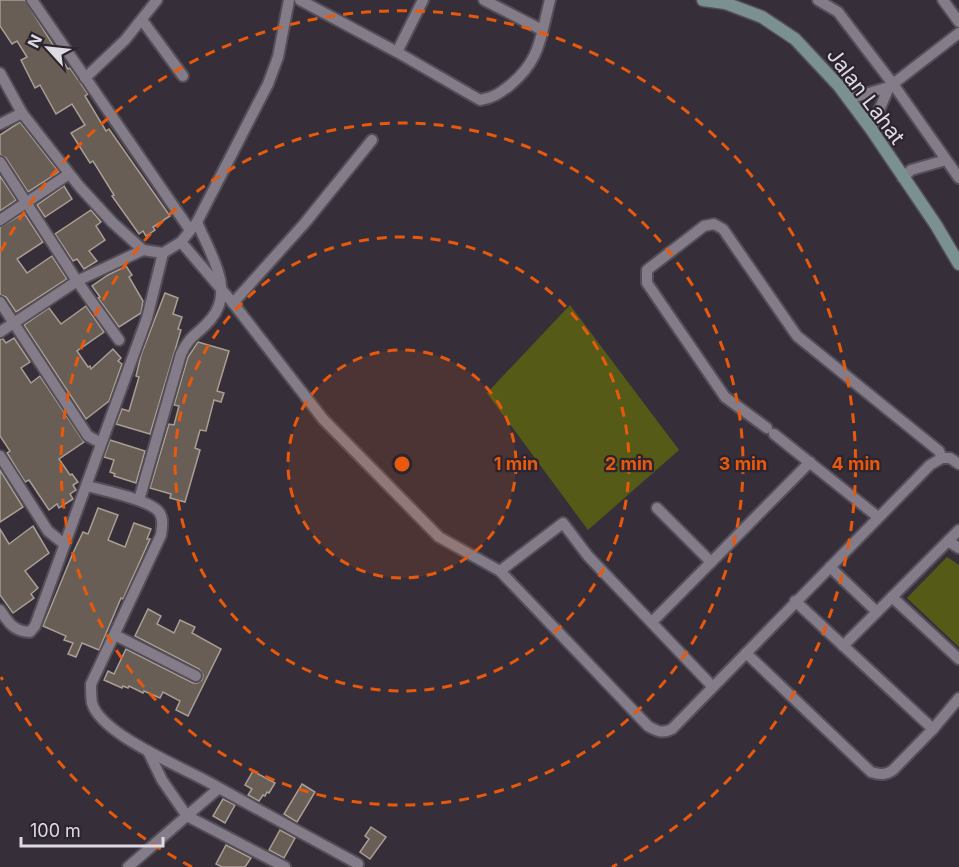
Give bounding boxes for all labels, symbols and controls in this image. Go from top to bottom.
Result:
north arrow [18,18,78,78]
text: N [23,31,46,51]
street label: Jalan Lahat [822,43,910,149]
text: 1 min [494,453,538,474]
text: 2 min [605,453,653,474]
text: 3 min [719,453,767,474]
text: 4 min [832,453,880,474]
centre of rings [392,454,412,474]
scale bar [21,810,164,848]
text: 100 m [30,820,81,841]

